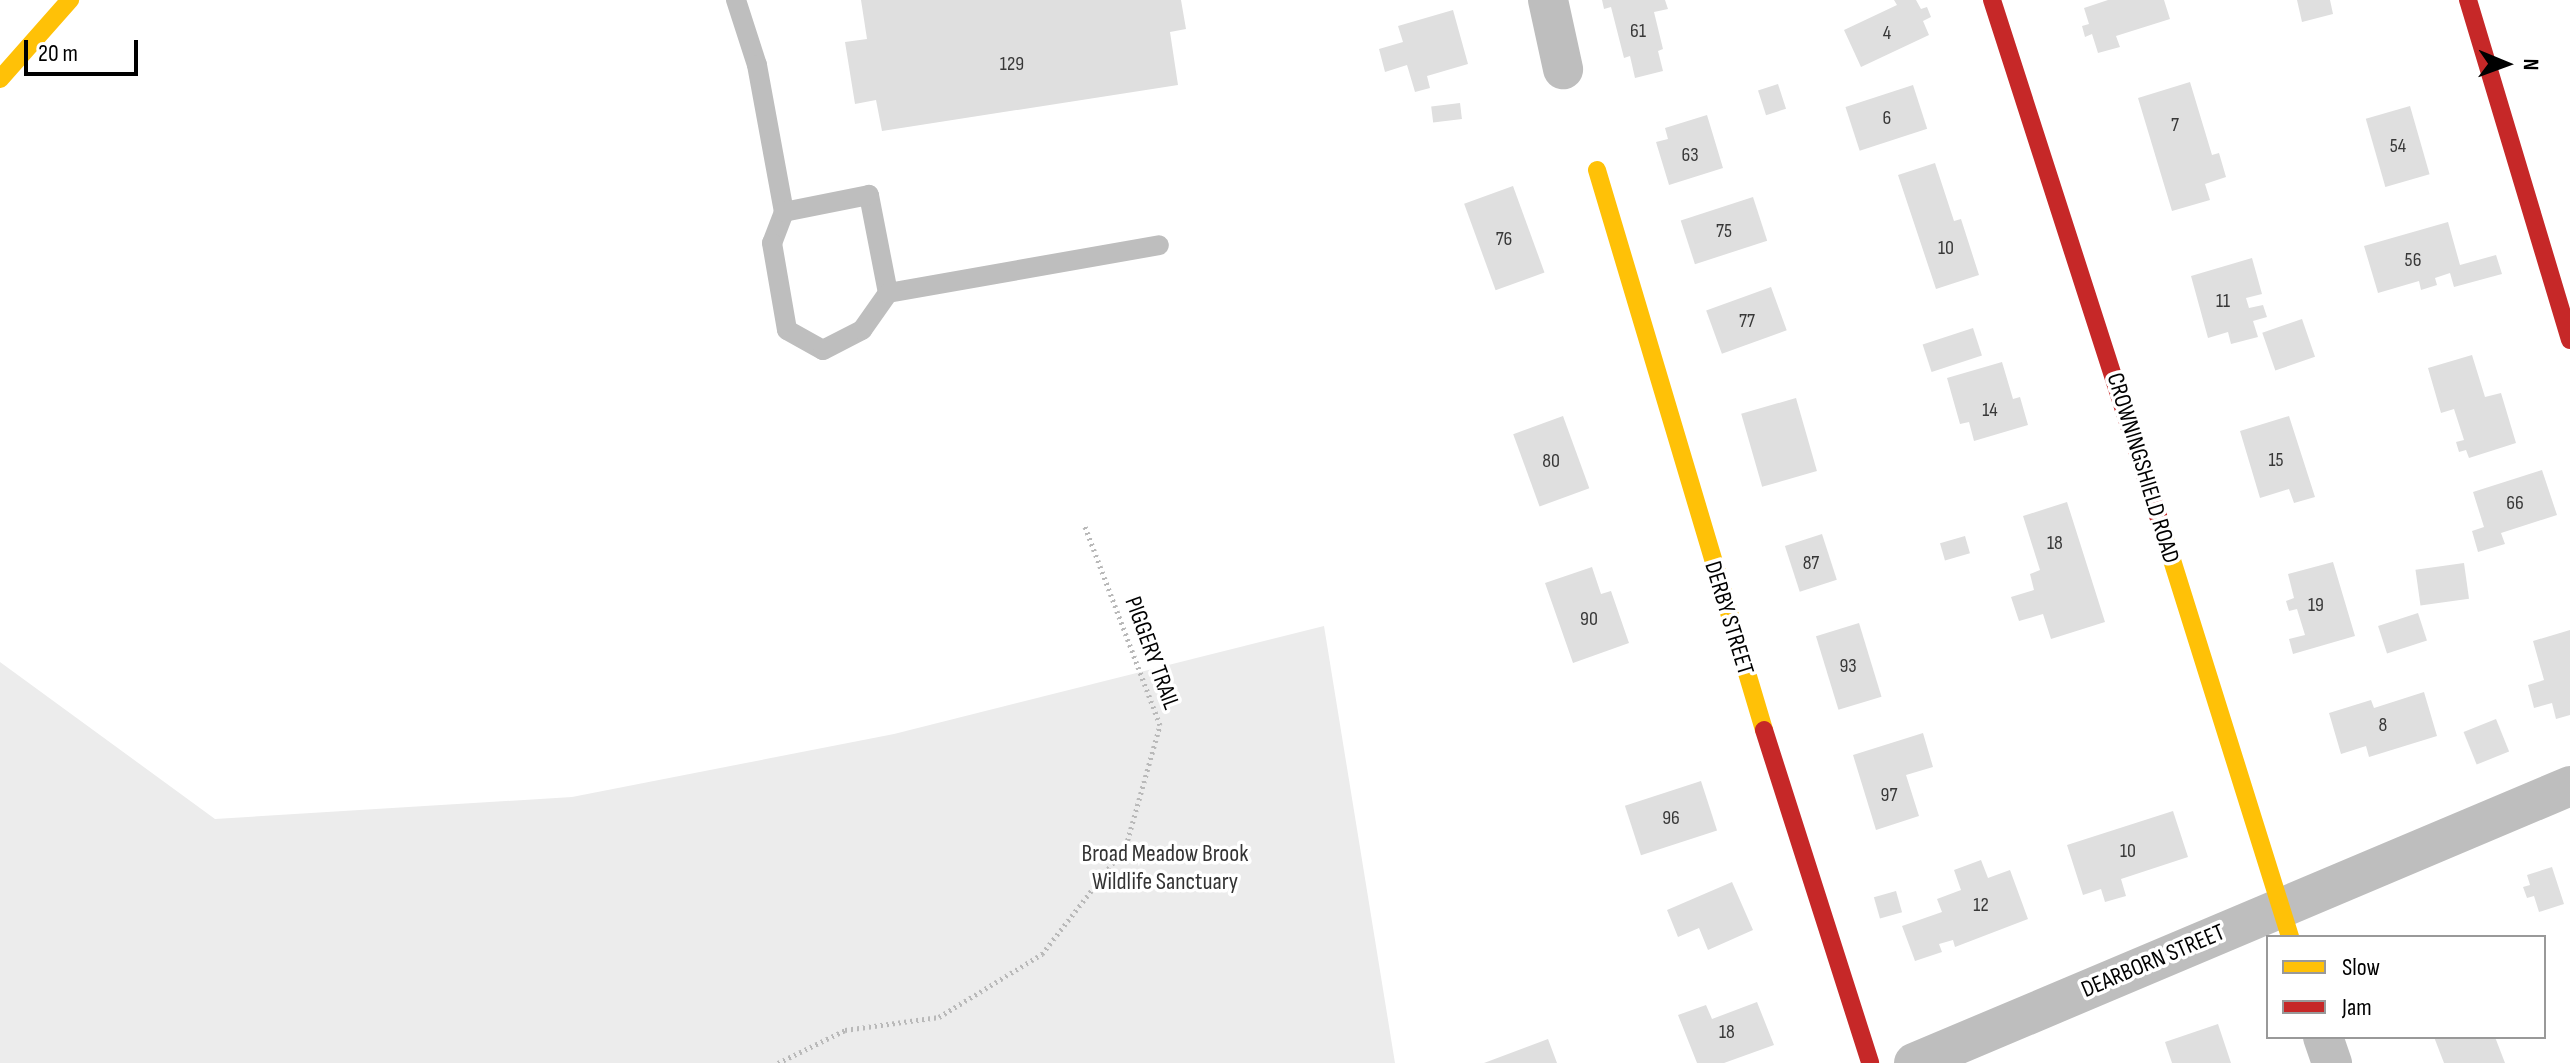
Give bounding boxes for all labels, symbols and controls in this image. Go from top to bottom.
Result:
house number: 61 [1630,19,1646,43]
house number: 4 [1883,21,1891,45]
scale bar [28,24,142,74]
north arrow [2466,24,2546,104]
text: 20 m [38,39,78,68]
house number: 129 [1000,52,1024,76]
text: N [2517,58,2544,71]
house number: 6 [1883,106,1891,130]
house number: 7 [2171,113,2179,137]
house number: 54 [2390,134,2406,158]
house number: 63 [1681,143,1699,167]
house number: 75 [1716,219,1732,243]
house number: 76 [1496,227,1512,251]
house number: 10 [1938,236,1954,260]
house number: 56 [2405,248,2421,272]
house number: 11 [2216,289,2230,313]
house number: 77 [1739,309,1755,333]
street label: CROWNINGSHIELD ROAD [2100,369,2186,567]
house number: 14 [1982,398,1998,422]
house number: 15 [2268,448,2284,472]
house number: 80 [1542,449,1560,473]
house number: 66 [2506,491,2524,515]
house number: 18 [2047,531,2063,555]
house number: 87 [1803,551,1819,575]
street label: DERBY STREET [1698,558,1760,678]
street label: PIGGERY TRAIL [1118,593,1186,713]
house number: 19 [2308,593,2324,617]
house number: 90 [1580,607,1598,631]
house number: 93 [1839,654,1857,678]
house number: 8 [2379,713,2387,737]
house number: 97 [1881,783,1897,807]
house number: 96 [1662,806,1680,830]
house number: 10 [2120,839,2136,863]
park label: Broad Meadow Brook Wildlife Sanctuary [1082,840,1248,896]
house number: 12 [1973,893,1989,917]
street label: DEARBORN STREET [2077,918,2229,1004]
legend [2266,935,2546,1039]
text: Slow [2342,953,2380,982]
text: Jam [2342,993,2372,1022]
house number: 18 [1719,1020,1735,1044]

